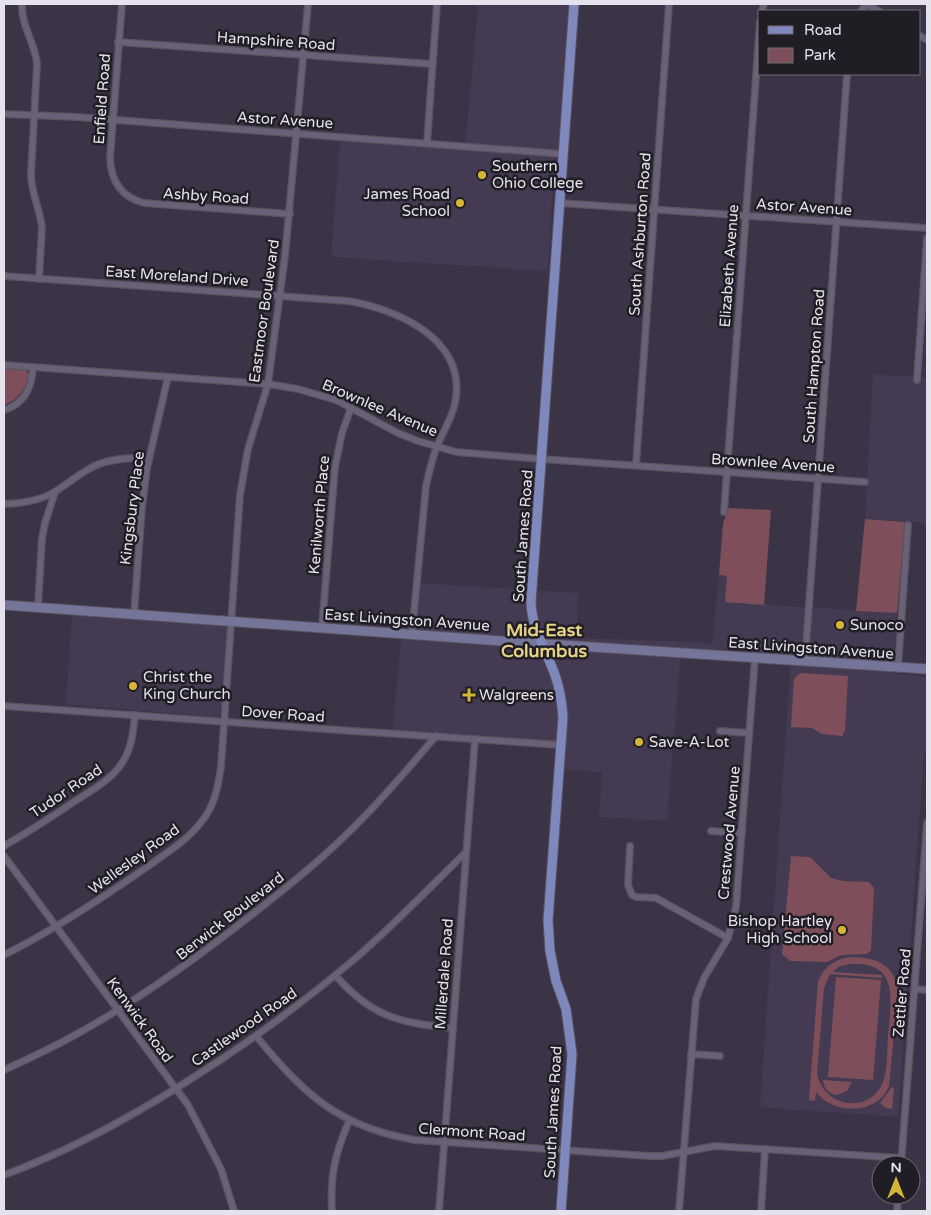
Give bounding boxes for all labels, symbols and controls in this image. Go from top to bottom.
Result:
legend [758,10,921,75]
text: Road [804,21,842,39]
street label: Hampshire Road [216,28,336,54]
text: Park [804,46,836,64]
street label: Enfield Road [90,53,114,145]
street label: Astor Avenue [236,108,334,132]
street label: South Ashburton Road [625,152,655,316]
place label: Southern Ohio College [492,157,583,192]
marker: Southern Ohio College [476,169,488,181]
street label: Ashby Road [162,184,250,208]
place label: James Road School [364,185,450,220]
street label: Astor Avenue [755,195,853,219]
marker: James Road School [454,197,466,209]
street label: Elizabeth Avenue [716,204,742,328]
street label: Eastmoor Boulevard [245,238,283,384]
street label: East Moreland Drive [105,262,249,290]
street label: South Hampton Road [800,288,828,444]
street label: Brownlee Avenue [319,375,441,441]
street label: Kingsbury Place [116,450,148,566]
street label: Brownlee Avenue [710,450,836,476]
street label: Kenilworth Place [305,455,333,575]
street label: South James Road [509,469,537,603]
street label: East Livingston Avenue [324,605,490,635]
place label: Sunoco [850,616,904,634]
district label: Mid-East Columbus [501,619,587,662]
marker: Sunoco [834,619,846,631]
street label: East Livingston Avenue [728,633,894,663]
place label: Christ the King Church [143,668,231,703]
marker: Christ the King Church [127,680,139,692]
place label: Walgreens [479,686,554,704]
marker: Walgreens [463,689,475,701]
street label: Dover Road [241,702,325,726]
place label: Save-A-Lot [649,733,730,751]
marker: Save-A-Lot [633,736,645,748]
street label: Tudor Road [26,760,106,822]
street label: Crestwood Avenue [714,765,744,901]
street label: Wellesley Road [85,820,183,898]
street label: Berwick Boulevard [172,868,288,964]
place label: Bishop Hartley High School [728,912,832,947]
street label: Millerdale Road [431,918,457,1030]
marker: Bishop Hartley High School [836,924,848,936]
street label: Zettler Road [889,948,915,1038]
street label: Kenwick Road [103,974,177,1066]
street label: Castlewood Road [188,984,300,1070]
street label: South James Road [541,1045,565,1179]
street label: Clermont Road [418,1119,526,1145]
north arrow [871,1155,921,1205]
text: N [890,1159,902,1176]

